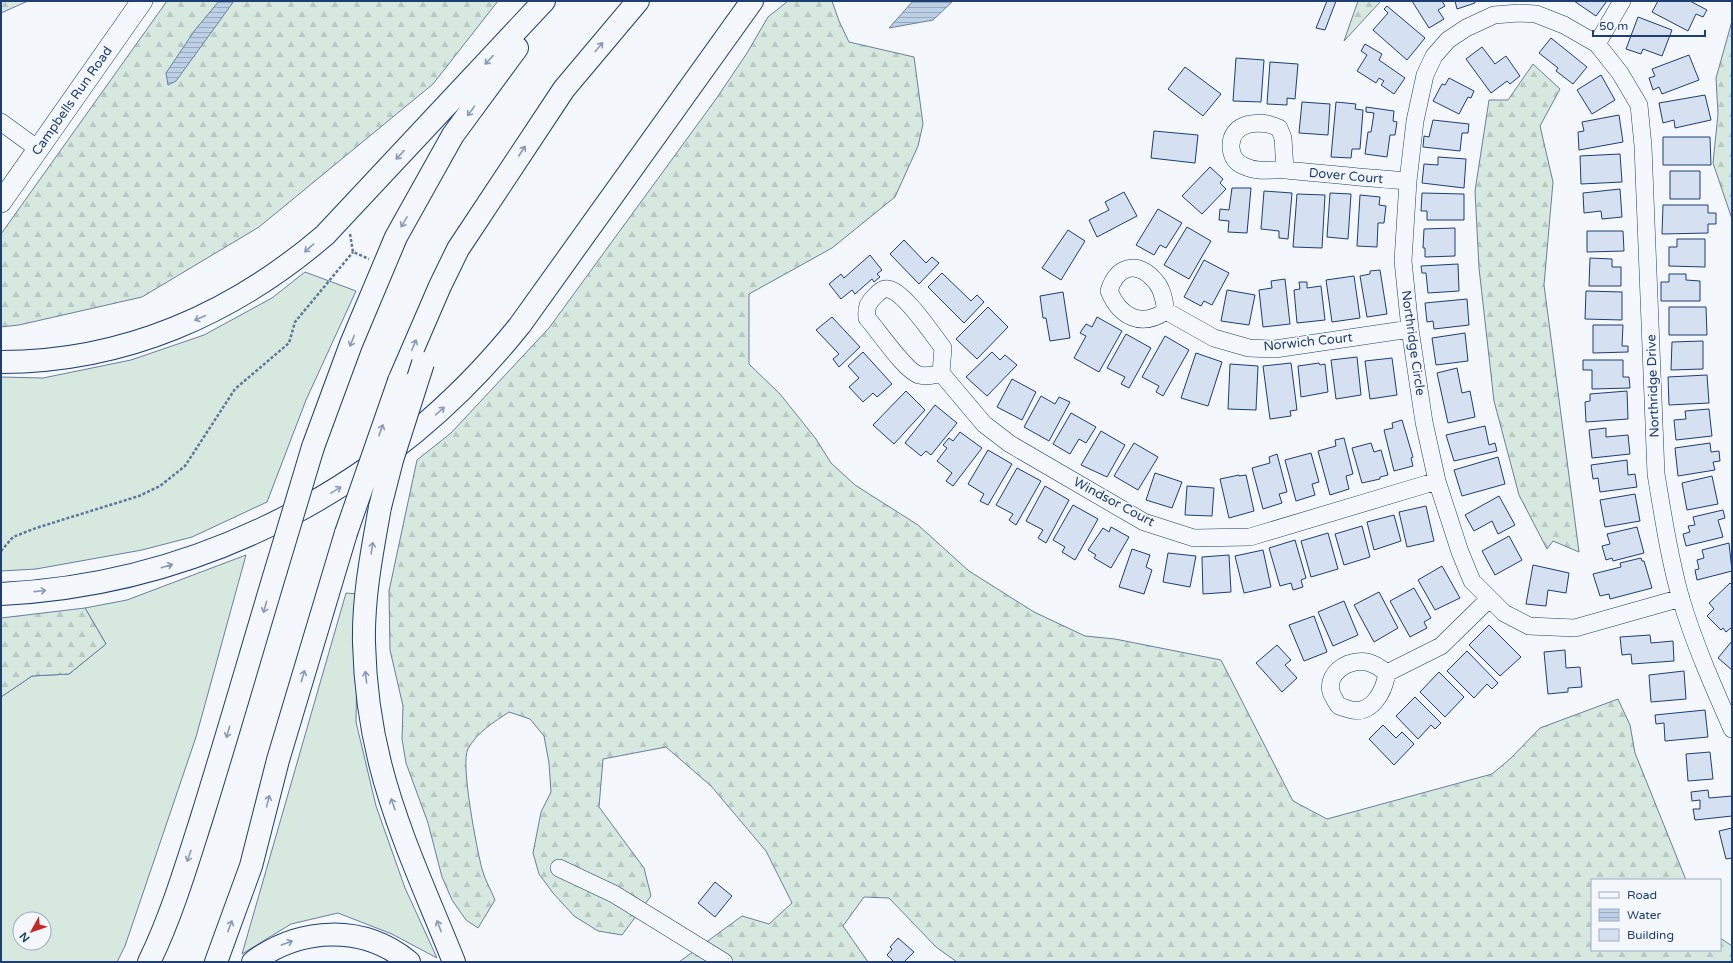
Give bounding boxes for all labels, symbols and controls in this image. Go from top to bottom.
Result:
scale bar [1593,12,1705,38]
text: 50 m [1599,19,1628,33]
one-way arrow [594,41,603,52]
street label: Campbells Run Road [28,43,116,159]
one-way arrow [484,55,494,65]
one-way arrow [467,105,475,116]
one-way arrow [518,146,526,157]
one-way arrow [396,150,405,160]
street label: Dover Court [1308,165,1384,187]
one-way arrow [400,216,407,228]
one-way arrow [304,244,315,253]
street label: Northridge Circle [1398,289,1428,397]
one-way arrow [194,315,206,322]
street label: Norwich Court [1263,329,1353,355]
street label: Northridge Drive [1643,334,1663,438]
one-way arrow [347,335,355,347]
one-way arrow [411,339,418,351]
one-way arrow [435,407,445,416]
one-way arrow [377,424,385,436]
street label: Windsor Court [1071,474,1157,530]
one-way arrow [330,485,342,493]
one-way arrow [369,542,377,555]
one-way arrow [160,562,173,569]
one-way arrow [33,587,46,595]
one-way arrow [261,601,268,614]
one-way arrow [300,670,307,683]
one-way arrow [363,671,370,684]
one-way arrow [224,725,231,738]
one-way arrow [264,795,272,808]
one-way arrow [388,799,396,811]
one-way arrow [185,849,192,862]
legend [1591,879,1721,951]
text: Road [1627,888,1657,902]
text: Water [1627,908,1662,922]
north arrow [12,911,52,951]
one-way arrow [226,920,234,932]
one-way arrow [435,920,443,932]
text: Building [1627,928,1674,942]
text: N [17,930,33,945]
one-way arrow [280,938,292,946]

